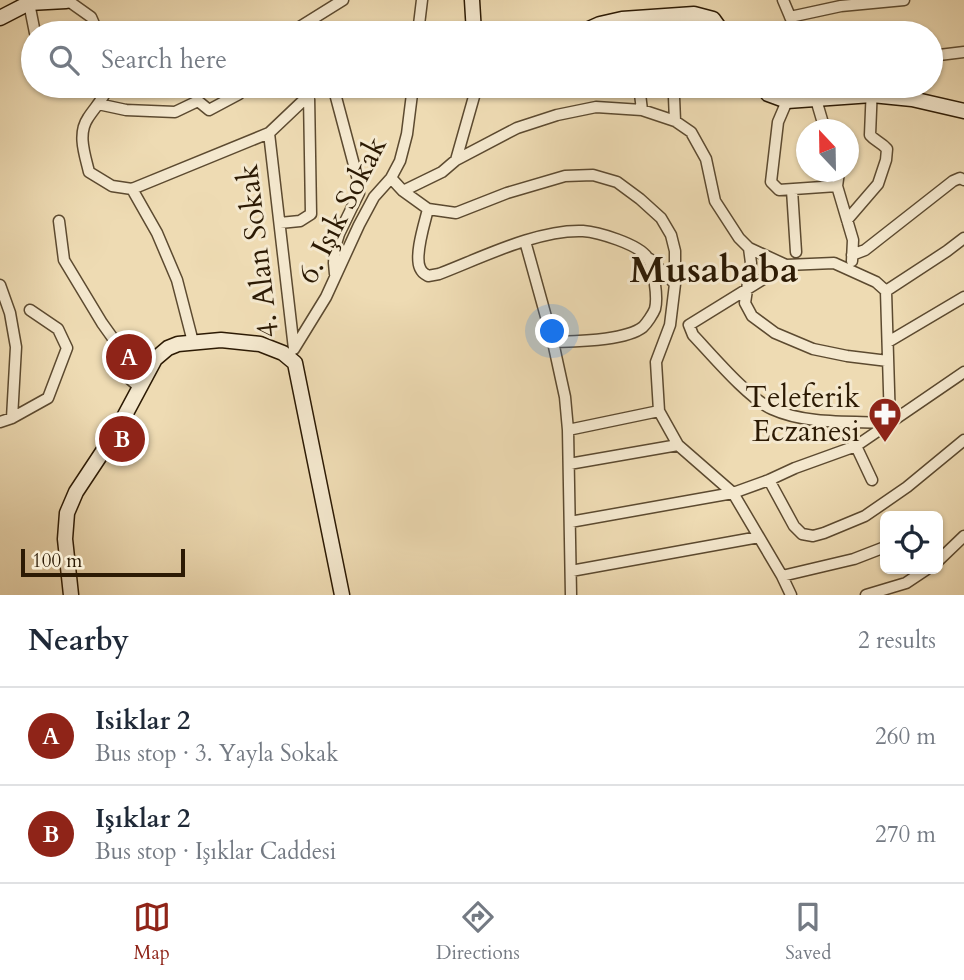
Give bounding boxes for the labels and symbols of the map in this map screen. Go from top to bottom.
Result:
north arrow [796,119,859,182]
street label: 6. Işık Sokak [287,129,397,291]
street label: 4. Alan Sokak [227,162,289,340]
district label: Musababa [630,245,798,295]
your location [535,314,569,348]
pin: A [106,331,152,383]
place label: Teleferik Eczanesi [745,377,860,452]
pharmacy icon: Teleferik Eczanesi [866,395,904,444]
pin: B [99,413,145,465]
scale bar [21,546,186,578]

